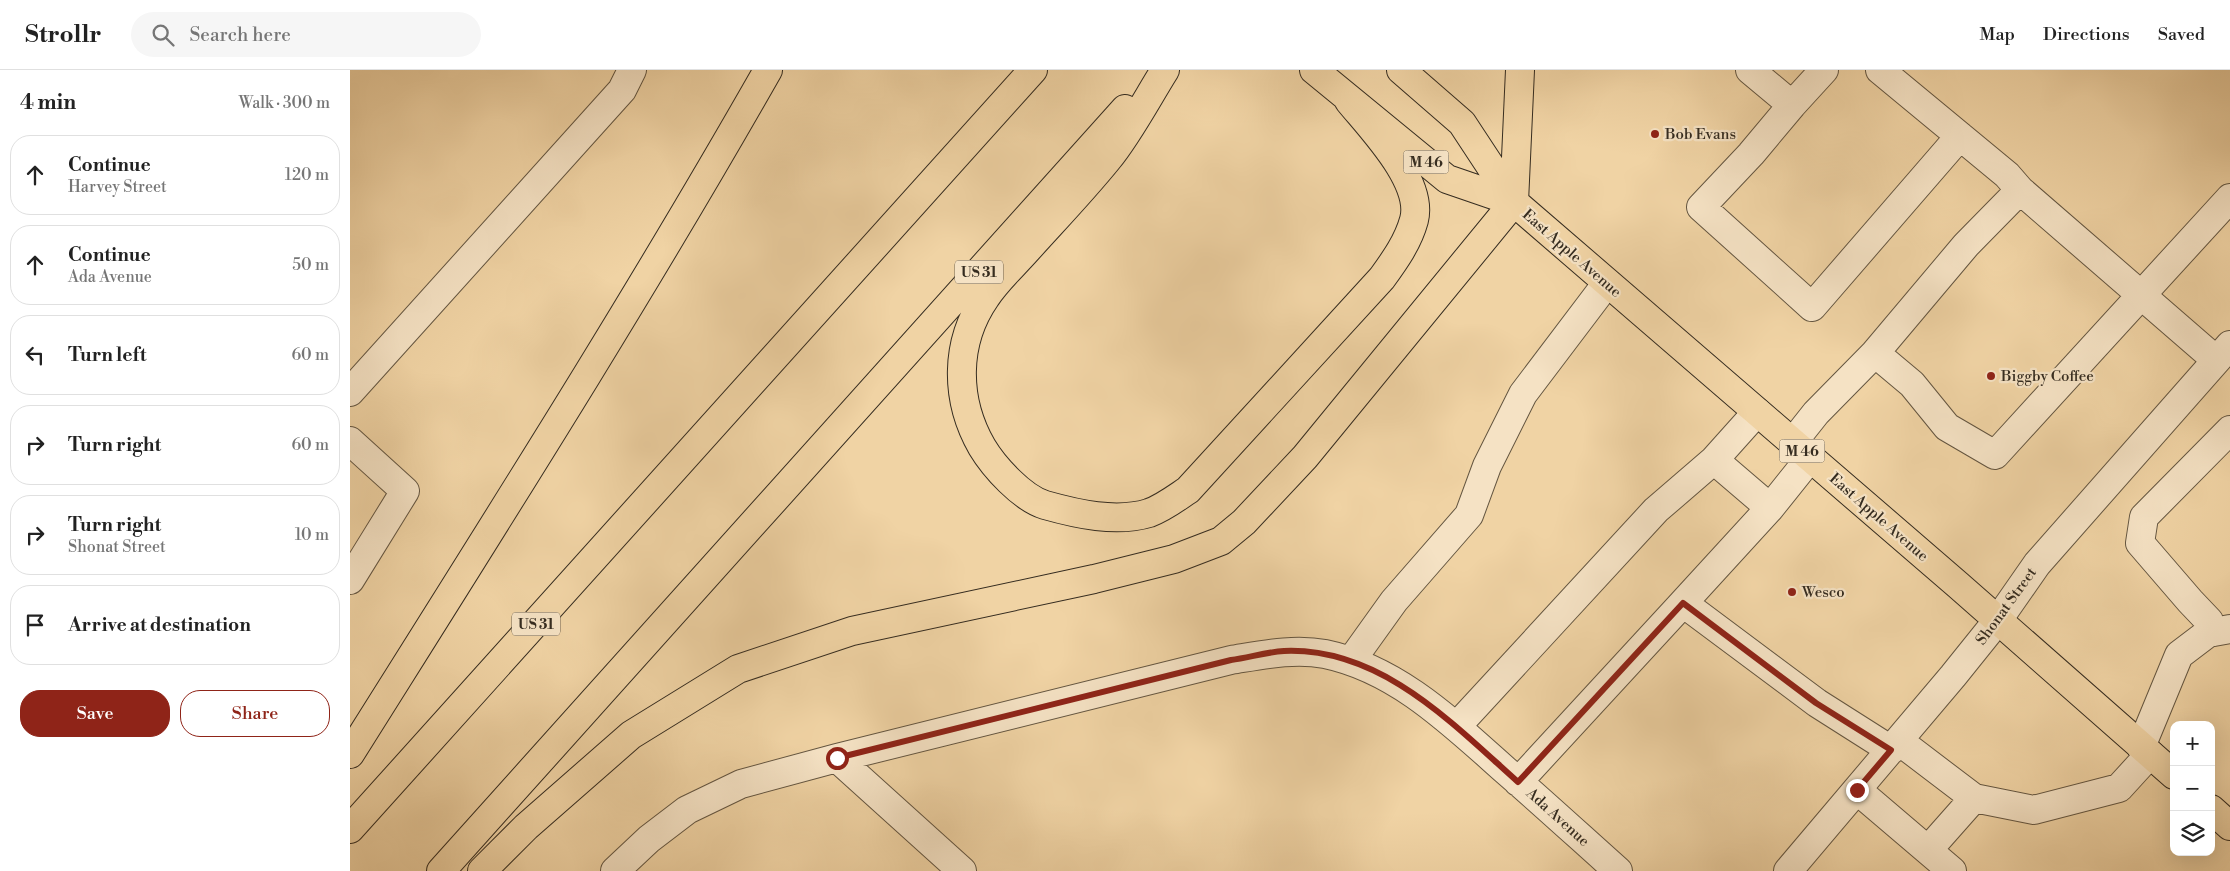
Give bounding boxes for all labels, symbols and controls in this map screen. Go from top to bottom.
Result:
search box [131,12,481,57]
text: Strollr [25,20,101,50]
icon: search [149,21,177,49]
text: Search here [189,23,291,47]
text: Map [1979,23,2015,46]
text: Directions [2043,23,2130,46]
text: Saved [2158,23,2205,46]
text: 4 min [20,90,76,116]
text: Walk · 300 m [239,93,330,113]
place label: Bob Evans [1664,125,1736,144]
marker: Bob Evans [1649,128,1661,140]
road number: M 46 [1404,150,1448,174]
text: Continue [68,153,151,177]
icon: ahead [21,161,49,189]
text: 120 m [285,165,329,185]
text: Harvey Street [68,177,167,197]
street label: East Apple Avenue [1518,205,1625,302]
text: Continue [68,243,151,267]
icon: ahead [21,251,49,279]
text: 50 m [292,255,329,275]
road number: US 31 [955,260,1003,283]
text: Ada Avenue [68,267,152,287]
icon: left [21,341,49,369]
text: Turn left [68,343,147,367]
text: 60 m [291,345,329,365]
place label: Biggby Coffee [2000,367,2094,386]
marker: Biggby Coffee [1985,370,1997,382]
icon: right [21,431,49,459]
text: Turn right [68,433,161,457]
text: 60 m [291,435,329,455]
road number: M 46 [1780,440,1824,462]
street label: East Apple Avenue [1825,469,1932,566]
text: Turn right [68,513,161,537]
icon: right [21,521,49,549]
text: 10 m [295,525,329,545]
text: Shonat Street [68,537,166,557]
street label: Shonat Street [1972,563,2041,649]
place label: Wesco [1801,583,1845,602]
marker: Wesco [1786,586,1798,598]
icon: arrive [21,611,49,639]
road number: US 31 [512,612,560,636]
text: Arrive at destination [68,613,251,637]
button: Save [20,690,170,737]
button: Share [180,690,330,737]
map controls [2170,721,2215,856]
button: + [2170,721,2215,766]
route start [826,747,849,770]
button: − [2170,766,2215,811]
route end [1846,779,1869,802]
street label: Ada Avenue [1521,783,1593,851]
button: layers [2170,811,2215,856]

